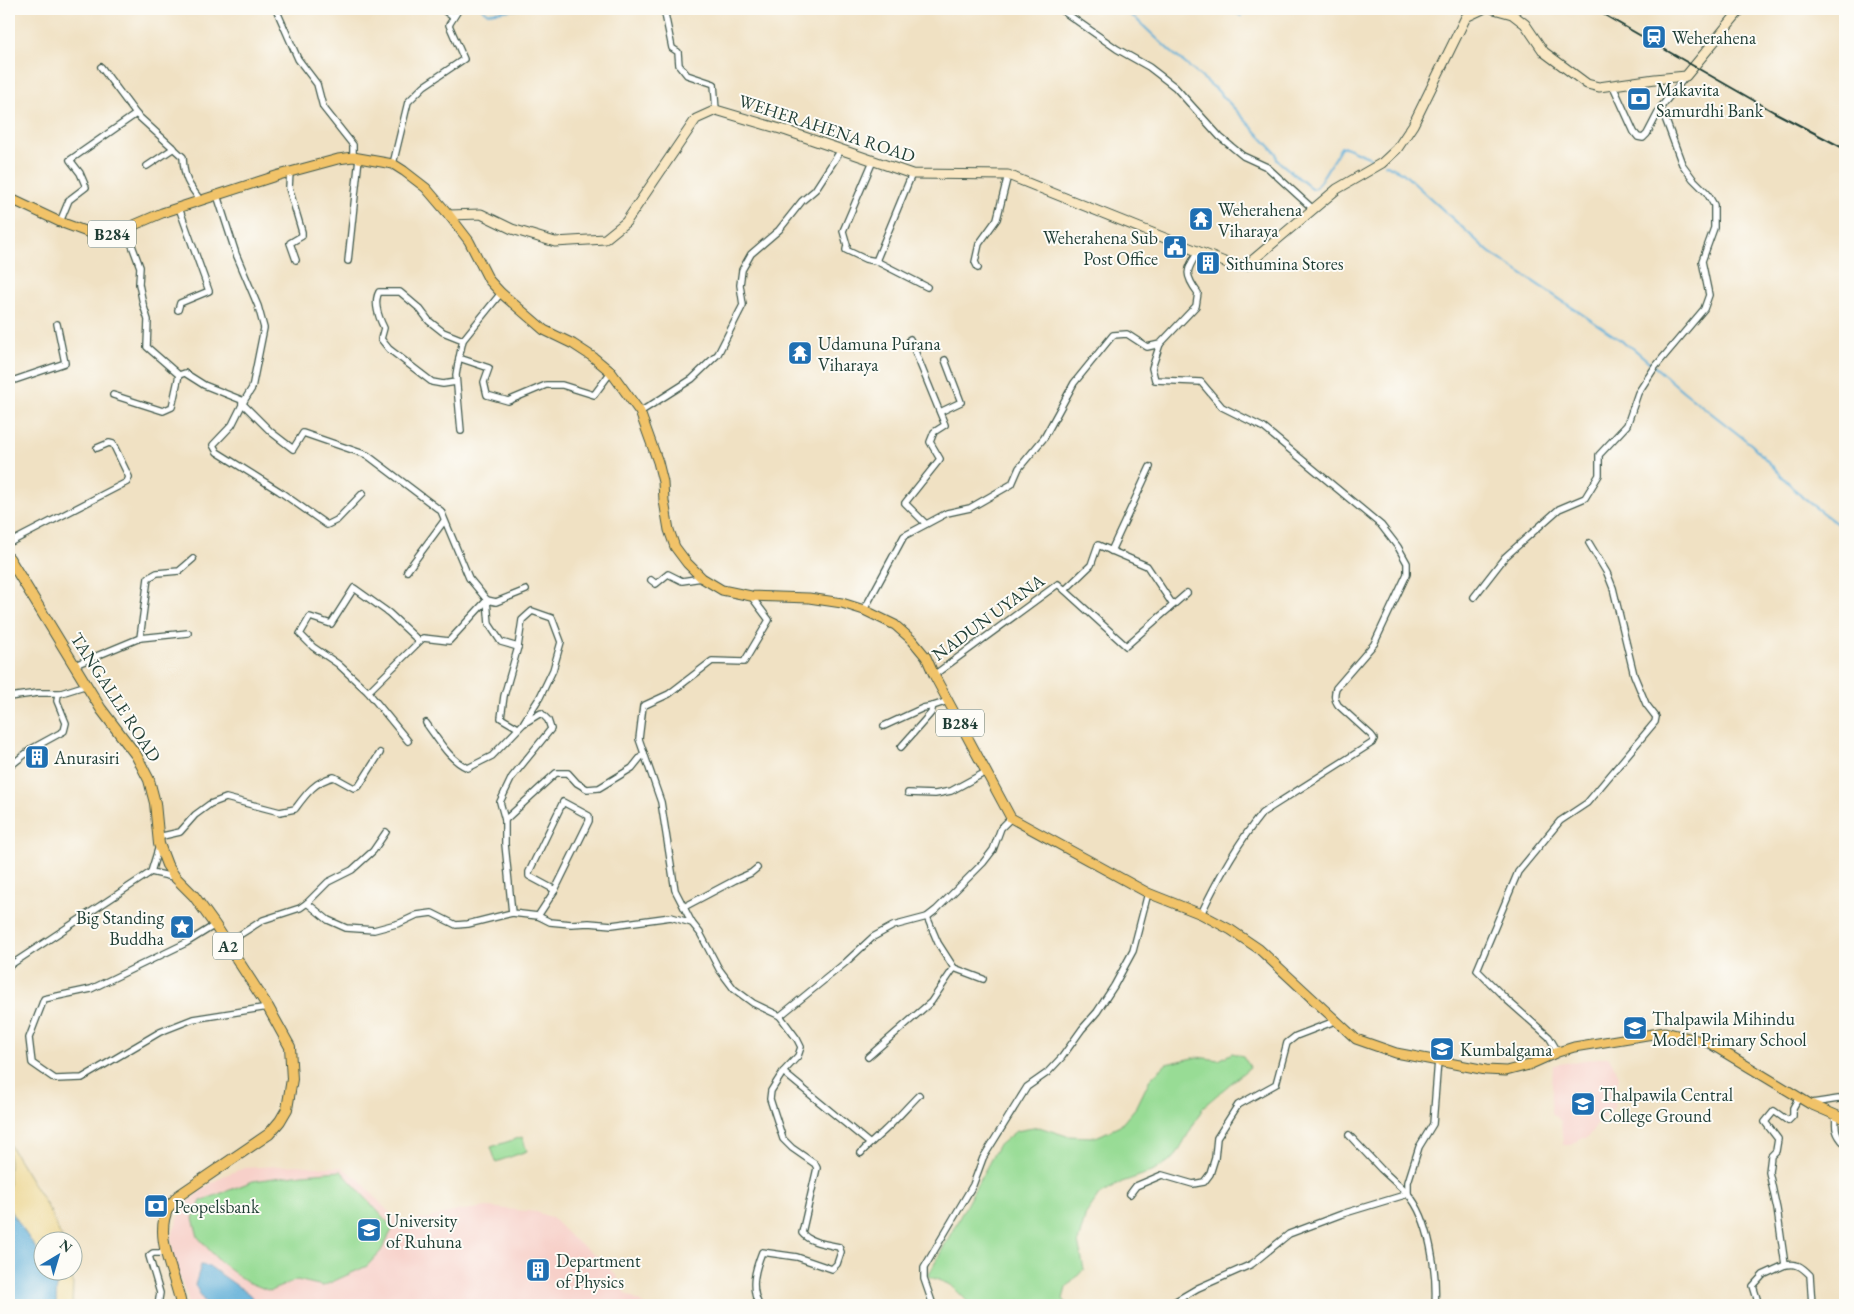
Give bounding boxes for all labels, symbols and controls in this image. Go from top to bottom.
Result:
station icon: Weherahena [1641,24,1667,50]
place label: Weherahena [1672,26,1757,49]
place label: Makavita Samurdhi Bank [1656,78,1764,122]
bank icon: Makavita Samurdhi Bank [1626,86,1652,112]
street label: WEHERAHENA ROAD [736,89,918,167]
place label: Weherahena Viharaya [1218,198,1303,242]
temple icon: Weherahena Viharaya [1188,206,1214,232]
road number: B284 [88,220,136,248]
place label: Weherahena Sub Post Office [1043,226,1158,270]
public building icon: Weherahena Sub Post Office [1162,234,1188,260]
building icon: Sithumina Stores [1195,250,1221,276]
place label: Sithumina Stores [1226,252,1344,275]
place label: Udamuna Purana Viharaya [818,332,941,376]
temple icon: Udamuna Purana Viharaya [787,340,813,366]
street label: NADUN UYANA [927,568,1049,666]
street label: TANGALLE ROAD [66,628,166,766]
road number: B284 [936,710,984,736]
building icon: Anurasiri [24,744,50,770]
place label: Anurasiri [53,746,120,769]
place label: Big Standing Buddha [76,906,165,950]
place icon: Big Standing Buddha [169,914,195,940]
road number: A2 [213,932,243,959]
place label: Thalpawila Mihindu Model Primary School [1652,1007,1807,1051]
school or university icon: Thalpawila Mihindu Model Primary School [1622,1015,1648,1041]
school or university icon: Kumbalgama [1429,1036,1455,1062]
place label: Kumbalgama [1460,1038,1553,1061]
place label: Thalpawila Central College Ground [1600,1083,1733,1127]
school or university icon: Thalpawila Central College Ground [1570,1091,1596,1117]
bank icon: Peopelsbank [143,1193,169,1219]
place label: Peopelsbank [174,1195,260,1218]
place label: University of Ruhuna [386,1209,463,1253]
school or university icon: University of Ruhuna [356,1217,382,1243]
north arrow [32,1232,82,1282]
text: N [56,1235,77,1257]
place label: Department of Physics [556,1249,641,1293]
building icon: Department of Physics [525,1257,551,1283]

